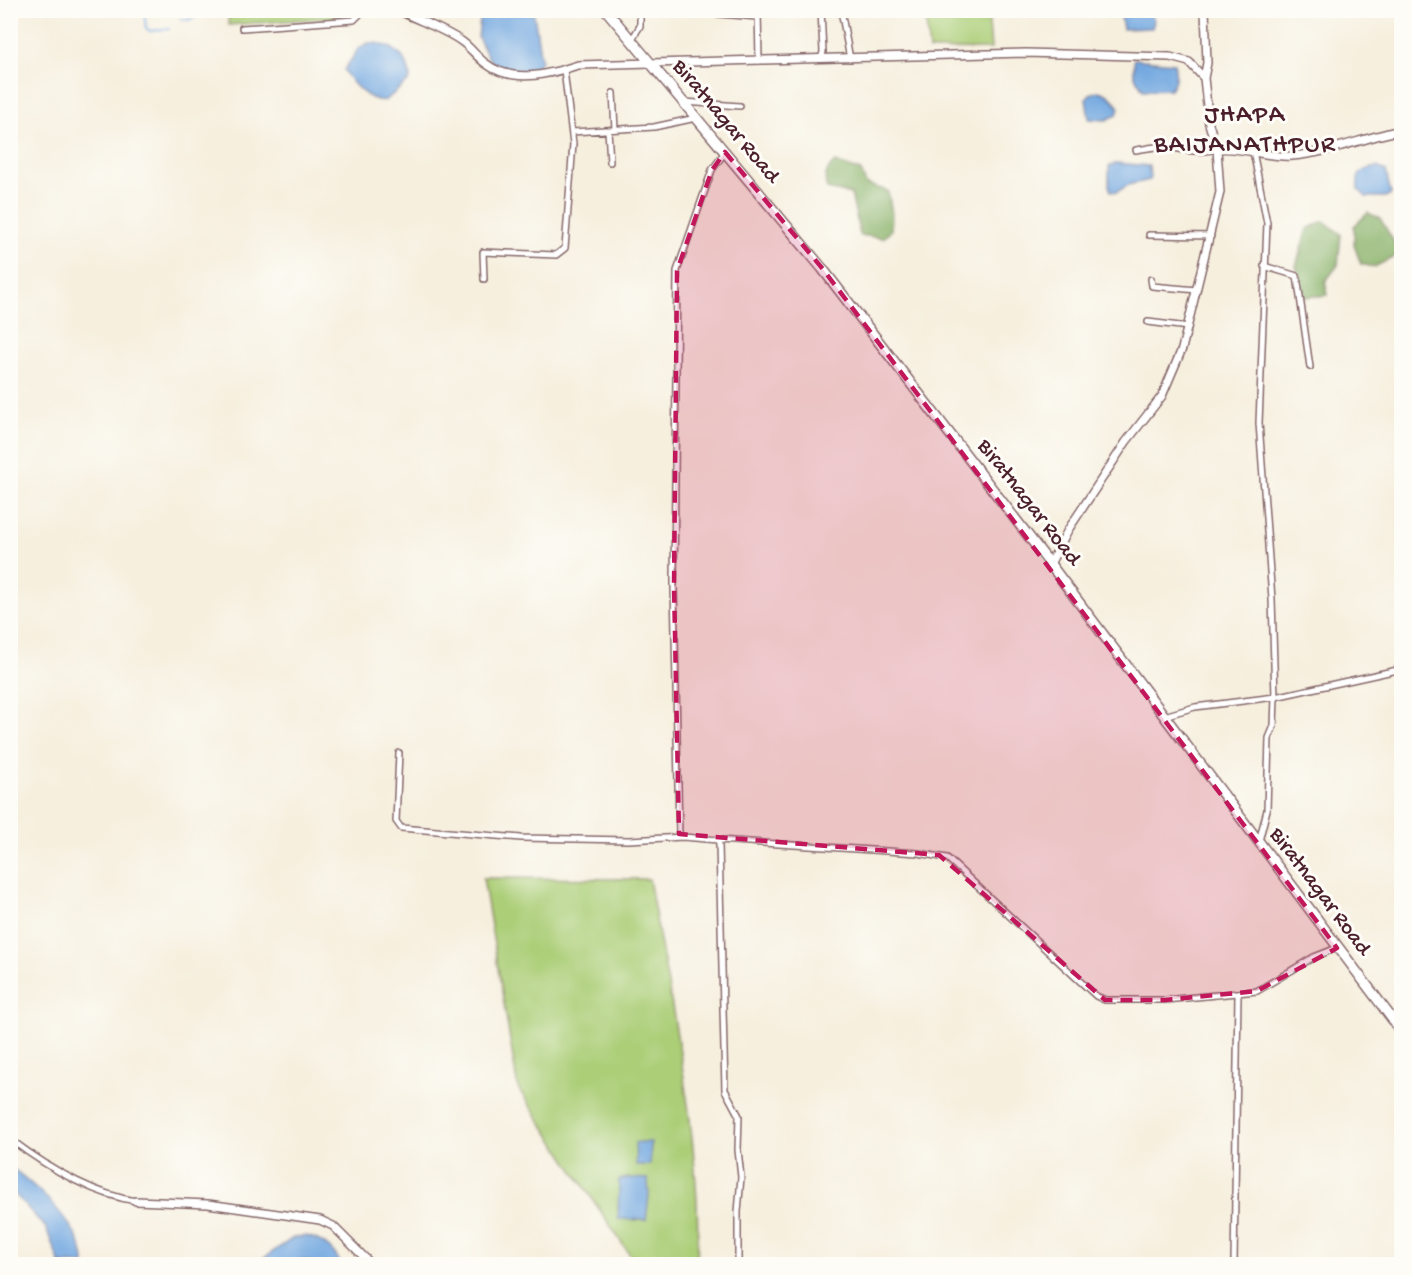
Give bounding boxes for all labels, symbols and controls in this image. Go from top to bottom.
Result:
street label: Biratnagar Road [665,54,786,191]
district label: JHAPA BAIJANATHPUR [1153,101,1336,162]
street label: Biratnagar Road [970,434,1087,573]
street label: Biratnagar Road [1262,822,1377,963]

